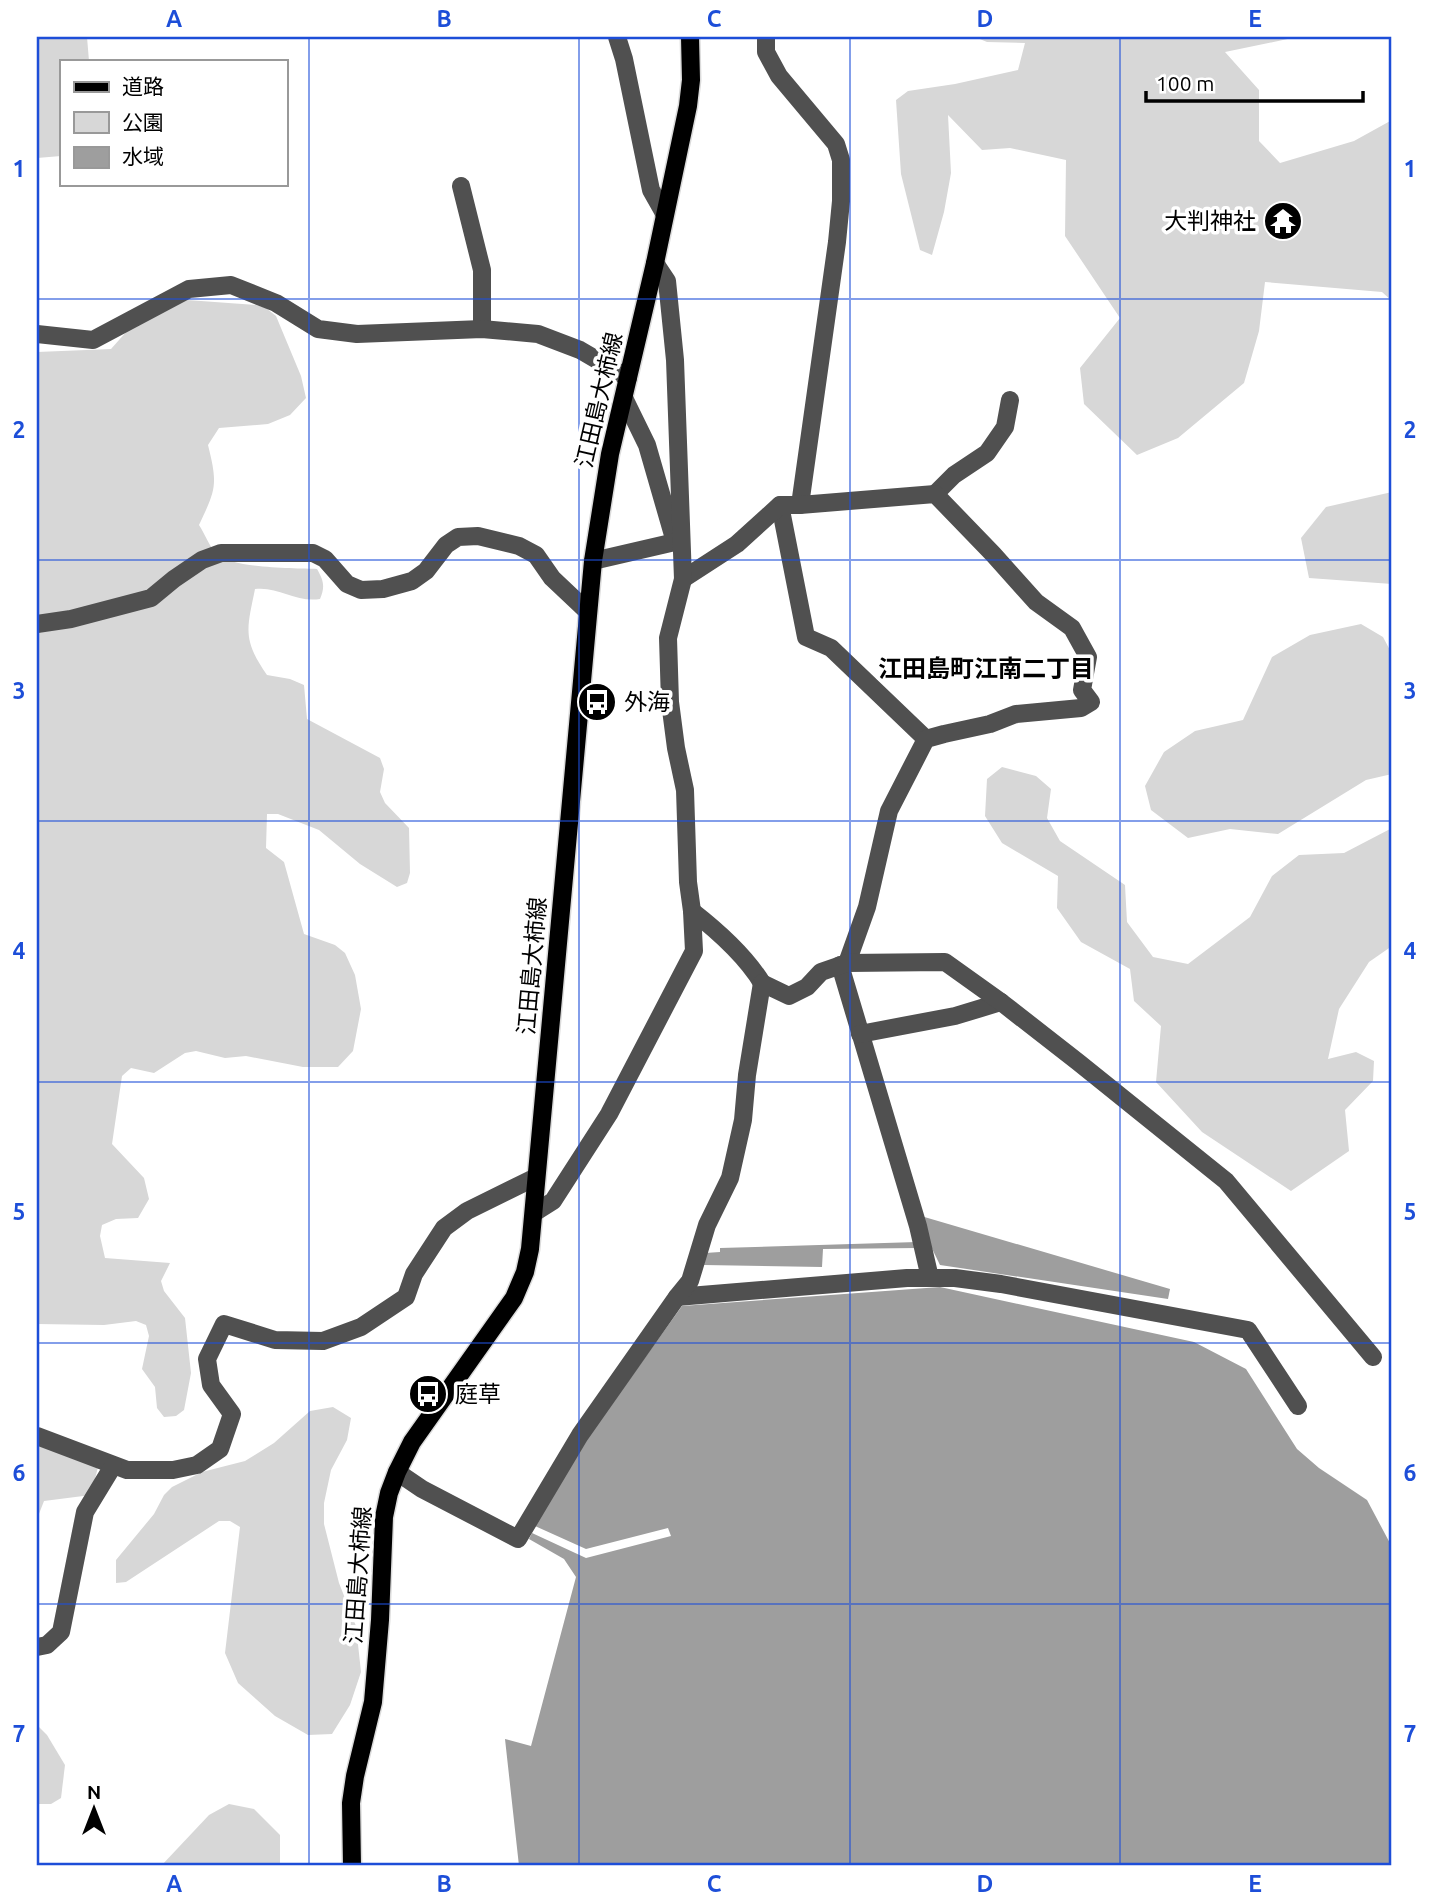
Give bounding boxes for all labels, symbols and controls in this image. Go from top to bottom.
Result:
text: A [166,6,182,31]
text: B [436,6,452,31]
text: C [707,6,722,31]
text: D [977,6,993,31]
text: E [1248,6,1262,31]
legend [60,60,287,186]
scale bar [1146,60,1362,104]
text: 100 m [1156,71,1214,95]
text: 道路 [122,74,164,98]
text: 公園 [122,110,164,134]
text: 水域 [122,144,164,168]
text: 1 [13,156,25,181]
text: 1 [1404,156,1416,181]
temple icon: 大判神社 [1262,200,1304,242]
place label: 大判神社 [1164,208,1256,233]
street label: 江田島大柿線 [571,330,626,470]
text: 2 [13,417,25,442]
text: 2 [1404,417,1416,442]
district label: 江田島町江南二丁目 [878,655,1094,682]
text: 3 [13,678,25,703]
text: 3 [1404,678,1416,703]
bus stop icon: 外海 [576,681,618,723]
place label: 外海 [624,689,670,714]
street label: 江田島大柿線 [513,896,550,1036]
text: 4 [13,938,26,963]
text: 4 [1404,938,1417,963]
text: 5 [13,1199,25,1224]
text: 5 [1404,1199,1416,1224]
bus stop icon: 庭草 [407,1373,449,1415]
place label: 庭草 [455,1381,501,1406]
text: 6 [13,1460,26,1485]
text: 6 [1404,1460,1417,1485]
street label: 江田島大柿線 [340,1505,375,1645]
text: 7 [13,1721,25,1746]
text: 7 [1404,1721,1416,1746]
north arrow [60,1773,130,1843]
text: N [87,1781,101,1803]
text: A [166,1871,182,1896]
text: B [436,1871,452,1896]
text: C [707,1871,722,1896]
text: D [977,1871,993,1896]
text: E [1248,1871,1262,1896]

